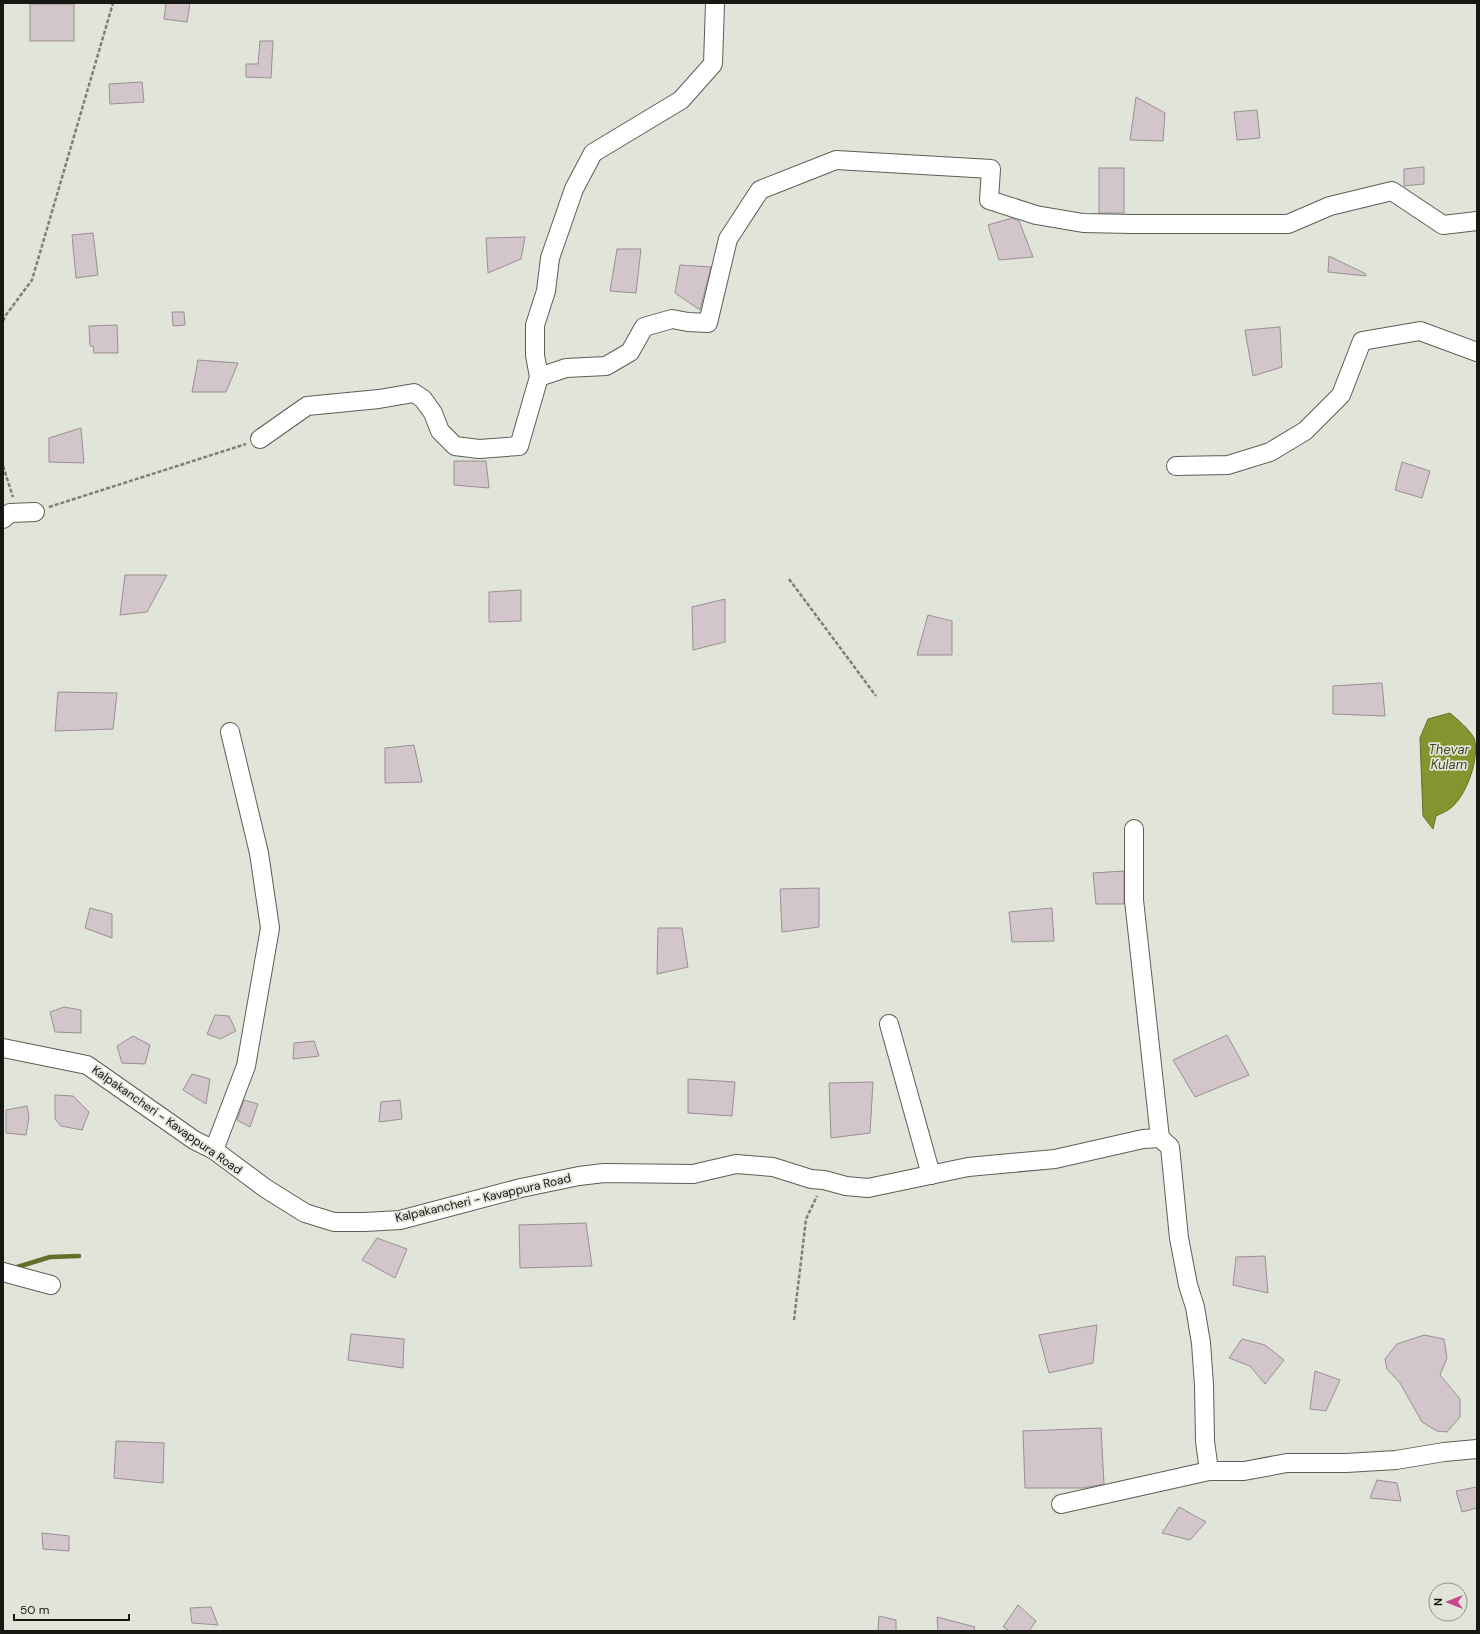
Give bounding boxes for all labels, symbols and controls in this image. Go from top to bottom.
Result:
water label: Thevar Kulam [1429,741,1471,773]
street label: Kalpakancheri - Kavappura Road [89,1062,245,1178]
street label: Kalpakancheri - Kavappura Road [394,1170,572,1226]
north arrow [1428,1582,1468,1622]
scale bar [14,1596,129,1622]
text: N [1431,1598,1445,1606]
text: 50 m [20,1602,49,1618]

